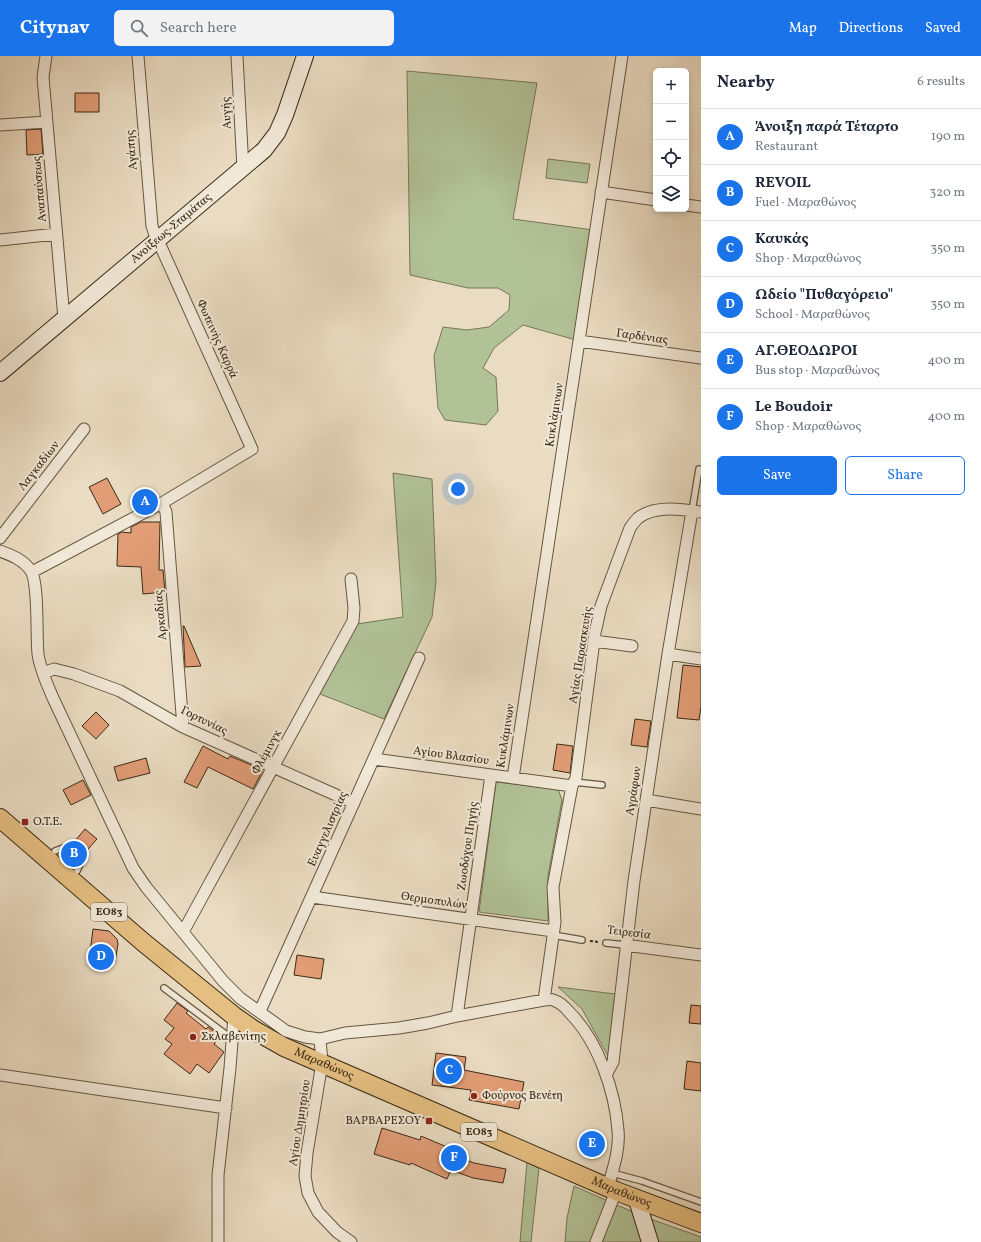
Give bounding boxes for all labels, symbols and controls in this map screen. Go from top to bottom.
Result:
search box [114,10,394,46]
text: Citynav [20,15,90,41]
icon: search [128,17,150,39]
text: Search here [160,18,237,39]
text: Map [789,19,817,38]
text: Directions [839,19,903,38]
text: Saved [925,19,961,38]
map controls [653,68,689,212]
button: + [653,68,689,104]
text: Nearby [717,71,775,94]
text: 6 results [917,73,965,91]
street label: Αυγής [218,96,236,130]
button: − [653,104,689,140]
text: Άνοιξη παρά Τέταρτο [755,117,899,138]
text: A [725,128,735,146]
text: 190 m [931,128,965,146]
street label: Αγάπης [122,129,142,171]
text: Restaurant [755,138,818,156]
button: locate [653,140,689,176]
street label: Αναπαύσεως [29,155,51,223]
text: REVOIL [755,173,811,194]
button: layers [653,176,689,212]
text: B [726,184,734,202]
text: 320 m [930,184,965,202]
street label: Ανοίξεως-Σταμάτας [127,190,215,267]
text: Fuel · Μαραθώνος [755,194,856,212]
text: Καυκάς [755,229,808,250]
text: C [726,240,734,258]
text: 350 m [930,240,965,258]
text: Shop · Μαραθώνος [755,250,861,268]
text: Ωδείο "Πυθαγόρειο" [755,285,893,306]
text: D [725,296,735,314]
text: 350 m [930,296,965,314]
street label: Φωτεινής Καρρά [192,297,242,381]
text: School · Μαραθώνος [755,306,870,324]
street label: Γαρδένιας [615,325,669,349]
text: ΑΓ.ΘΕΟΔΩΡΟΙ [755,341,858,362]
text: E [726,352,734,370]
text: 400 m [928,352,965,370]
text: Bus stop · Μαραθώνος [755,362,880,380]
street label: Κυκλάμινων [542,382,568,448]
text: Le Boudoir [755,397,833,418]
text: F [726,408,734,426]
text: 400 m [928,408,965,426]
text: Shop · Μαραθώνος [755,418,861,436]
street label: Λαγκαδίων [15,438,64,494]
button: Save [717,456,837,495]
button: Share [845,456,965,495]
your location [448,479,468,499]
pin: A [132,487,158,517]
street label: Αρκαδίας [151,589,171,641]
street label: Αγίας Παρασκευής [565,605,597,705]
street label: Γορτυνίας [178,703,230,739]
street label: Κυκλάμινων [493,703,519,769]
street label: Φλέμινγκ [248,726,286,777]
street label: Αγίου Βλασίου [412,743,490,769]
street label: Αγράφων [622,765,646,817]
street label: Ευαγγελιστρίας [304,789,352,869]
street label: Ζωοδόχου Πηγής [454,800,482,892]
place label: Ο.Τ.Ε. [33,814,63,830]
marker: Ο.Τ.Ε. [20,817,30,827]
pin: B [61,839,87,869]
street label: Θερμοπυλών [400,888,468,914]
road number: ΕΟ83 [91,903,127,921]
street label: Τειρεσία [606,922,652,944]
pin: D [88,942,114,972]
place label: Σκλαβενίτης [201,1029,266,1045]
marker: Σκλαβενίτης [188,1032,198,1042]
street label: Μαραθώνος [291,1044,356,1084]
pin: C [436,1056,462,1086]
street label: Αγίου Δημητρίου [285,1078,315,1167]
place label: Φούρνος Βενέτη [482,1088,563,1104]
marker: Φούρνος Βενέτη [469,1091,479,1101]
place label: ΒΑΡΒΑΡΕΣΟΥ [345,1113,421,1129]
marker: ΒΑΡΒΑΡΕΣΟΥ [424,1116,434,1126]
road number: ΕΟ83 [461,1123,497,1141]
pin: E [579,1129,605,1159]
pin: F [441,1143,467,1173]
street label: Μαραθώνος [589,1173,654,1212]

